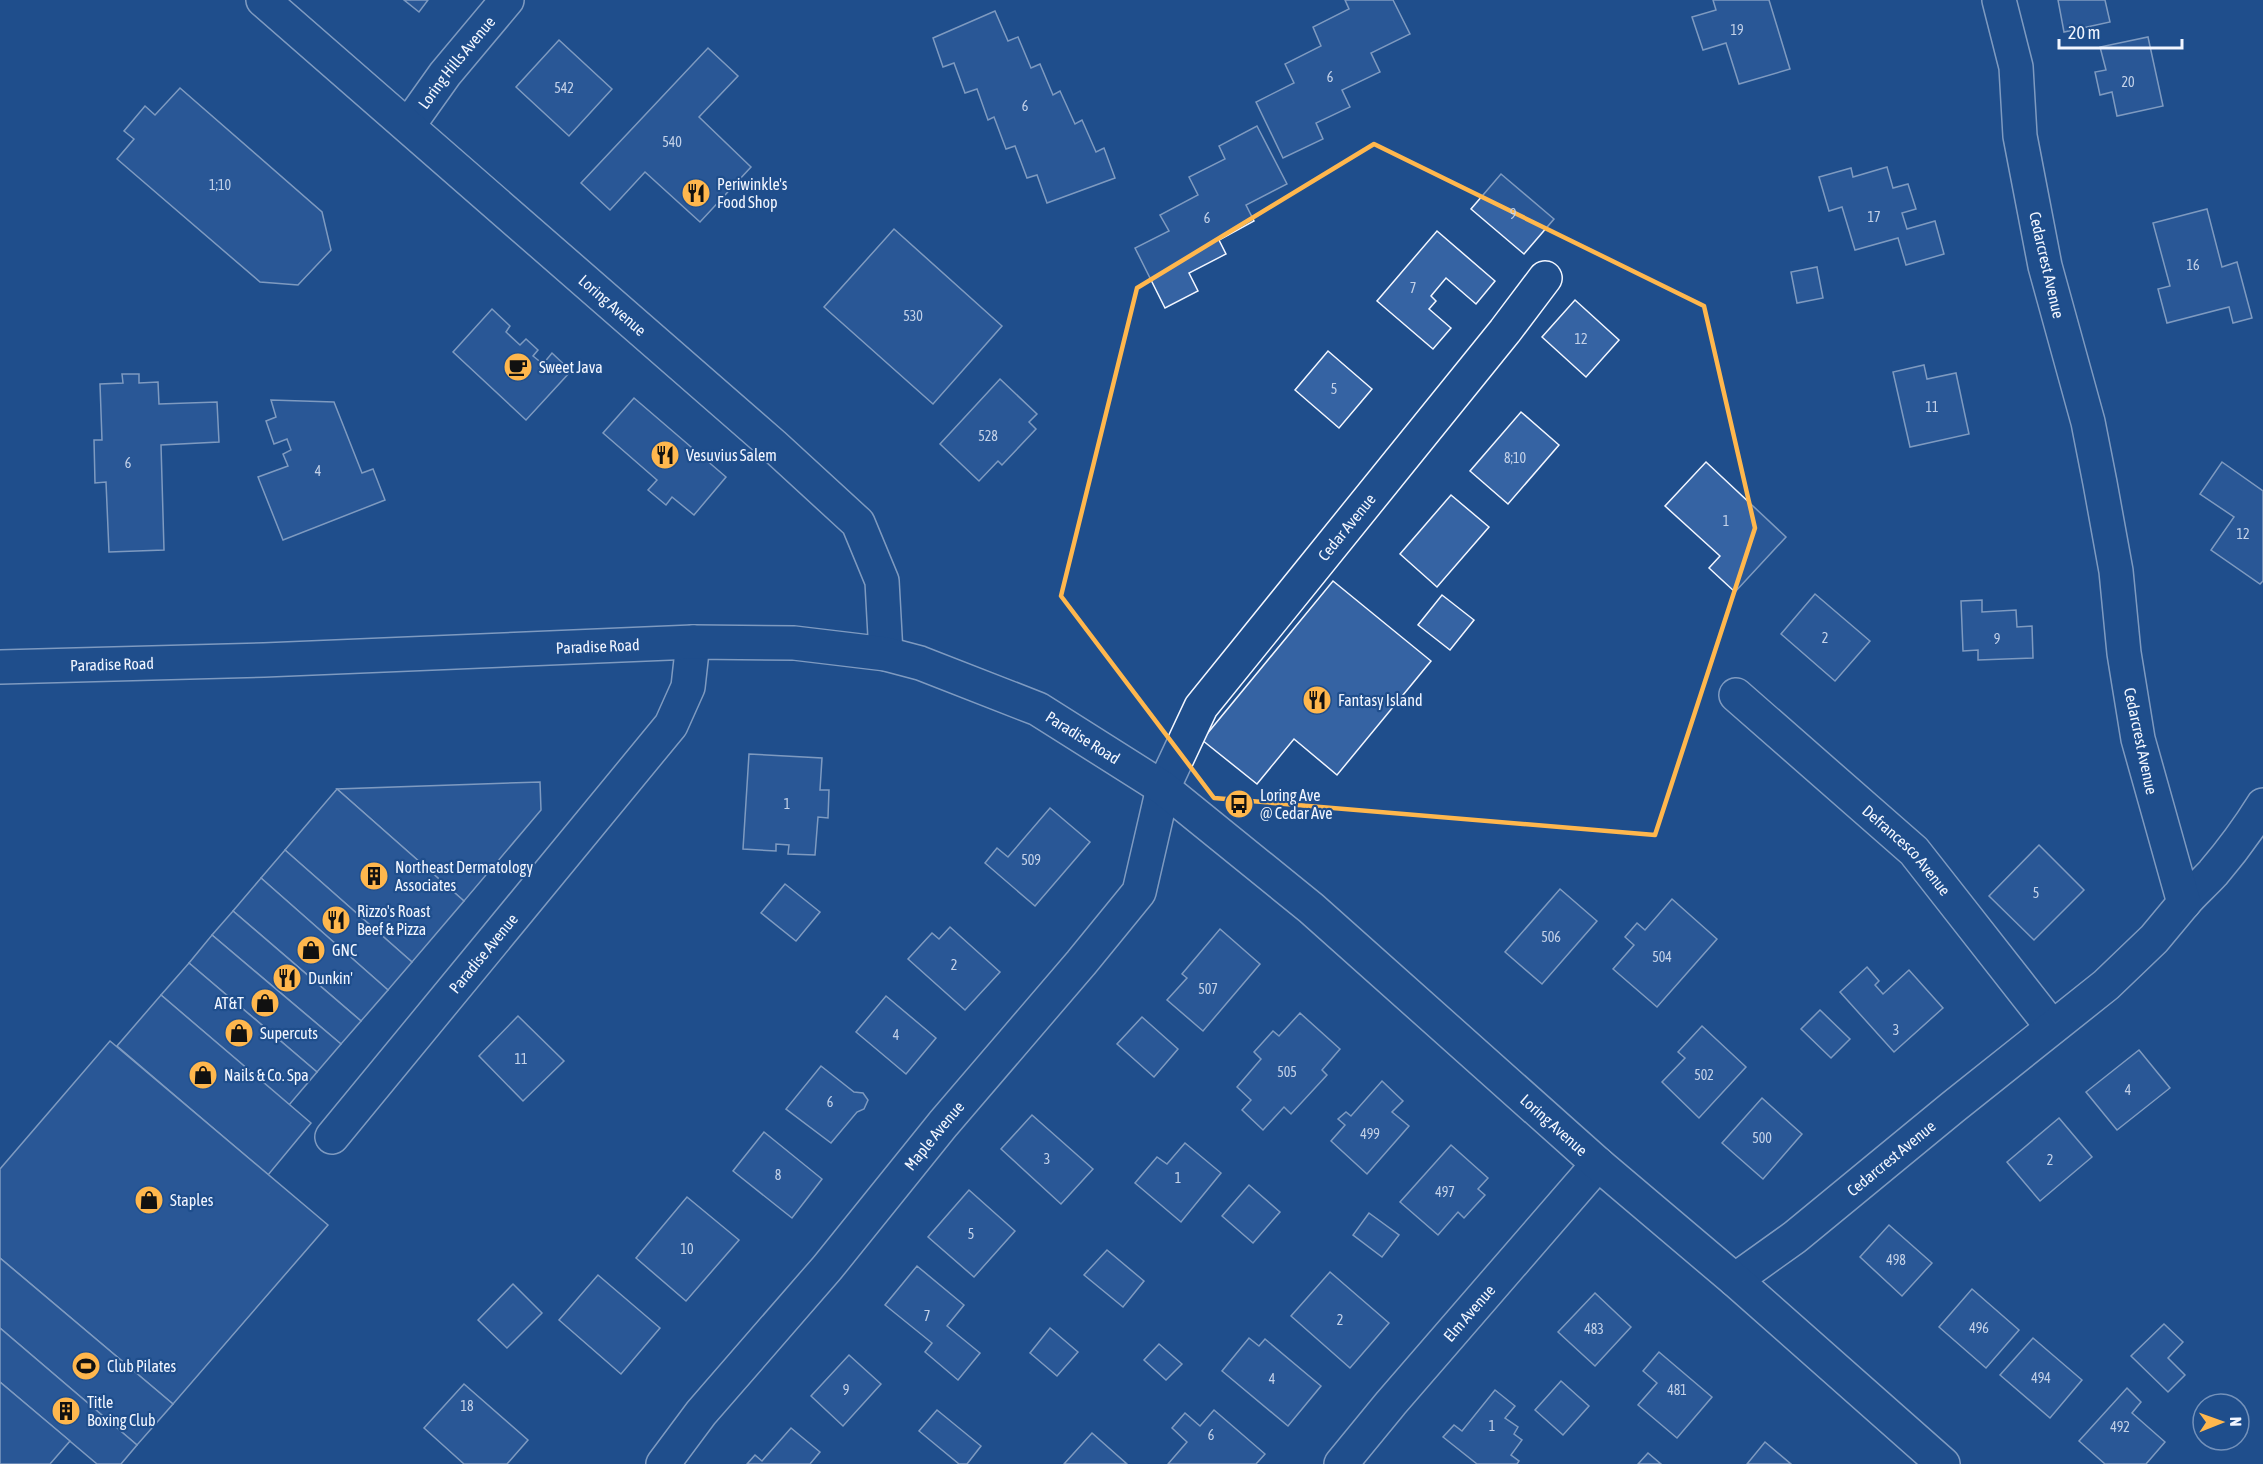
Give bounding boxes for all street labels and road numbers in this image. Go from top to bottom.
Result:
street label: Loring Hills Avenue [414,13,498,112]
street label: Cedarcrest Avenue [2026,210,2068,320]
street label: Loring Avenue [575,271,650,339]
street label: Cedar Avenue [1314,490,1379,564]
street label: Paradise Road [555,635,640,657]
street label: Paradise Road [70,654,154,674]
street label: Cedarcrest Avenue [2121,686,2161,796]
street label: Paradise Road [1043,707,1123,767]
street label: Defrancesco Avenue [1859,801,1954,899]
street label: Paradise Avenue [445,910,521,997]
street label: Loring Avenue [1517,1090,1591,1159]
street label: Maple Avenue [901,1097,968,1174]
street label: Cedarcrest Avenue [1843,1117,1939,1200]
street label: Elm Avenue [1440,1281,1498,1345]

